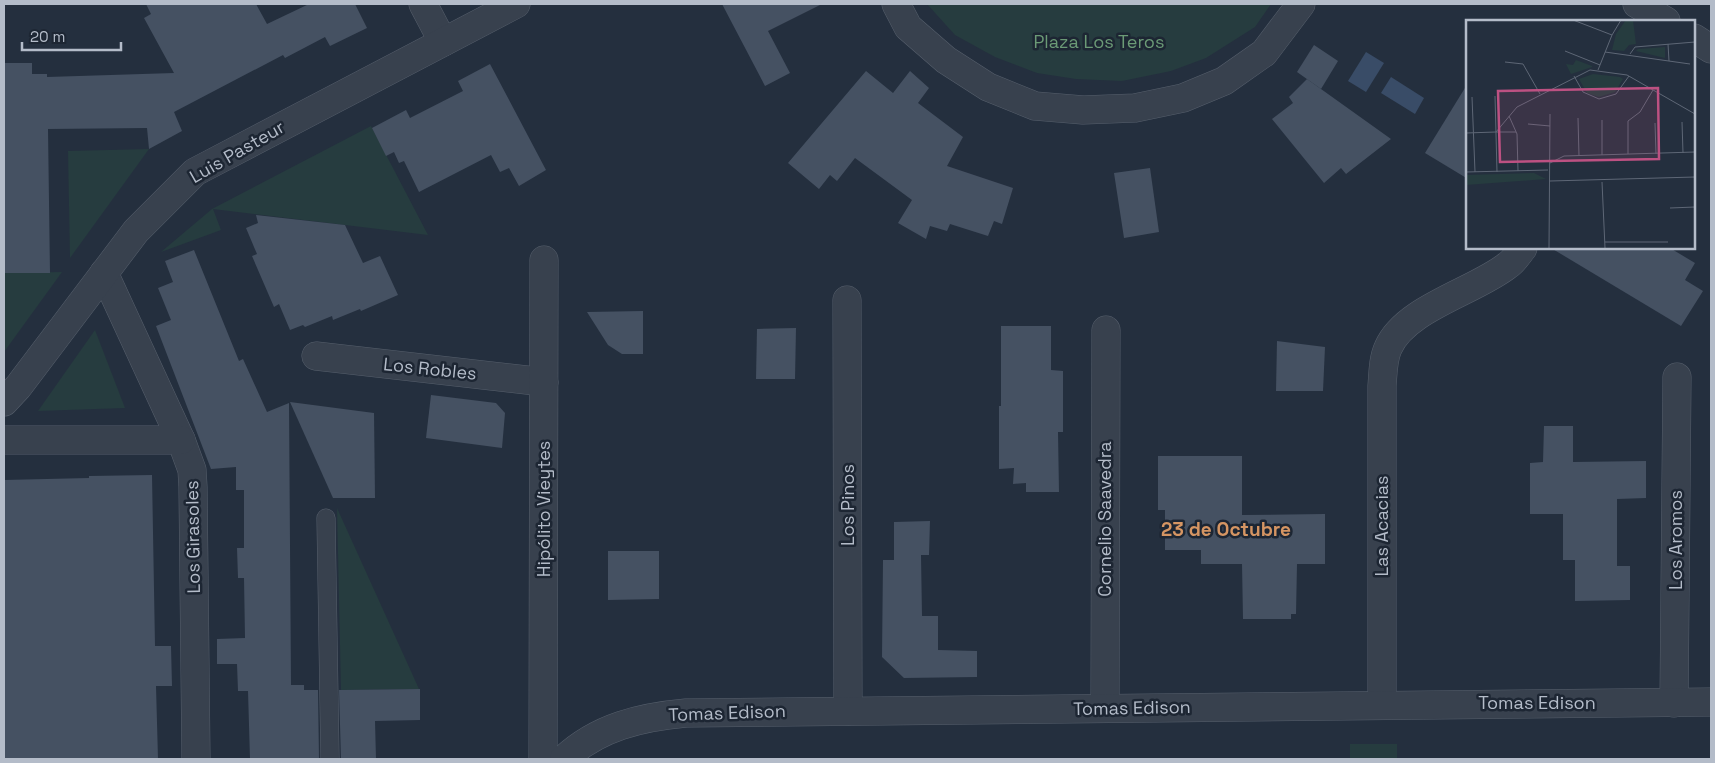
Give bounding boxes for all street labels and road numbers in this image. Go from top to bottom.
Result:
street label: Luis Pasteur [185,115,289,188]
street label: Los Robles [382,352,478,385]
street label: Hipólito Vieytes [532,441,555,577]
street label: Cornelio Saavedra [1093,441,1116,597]
street label: Los Pinos [836,464,859,546]
street label: Las Acacias [1370,475,1393,577]
street label: Los Girasoles [180,480,205,594]
street label: Los Aromos [1664,490,1687,590]
street label: Tomas Edison [1478,691,1596,714]
street label: Tomas Edison [1073,695,1191,720]
street label: Tomas Edison [668,699,786,726]

